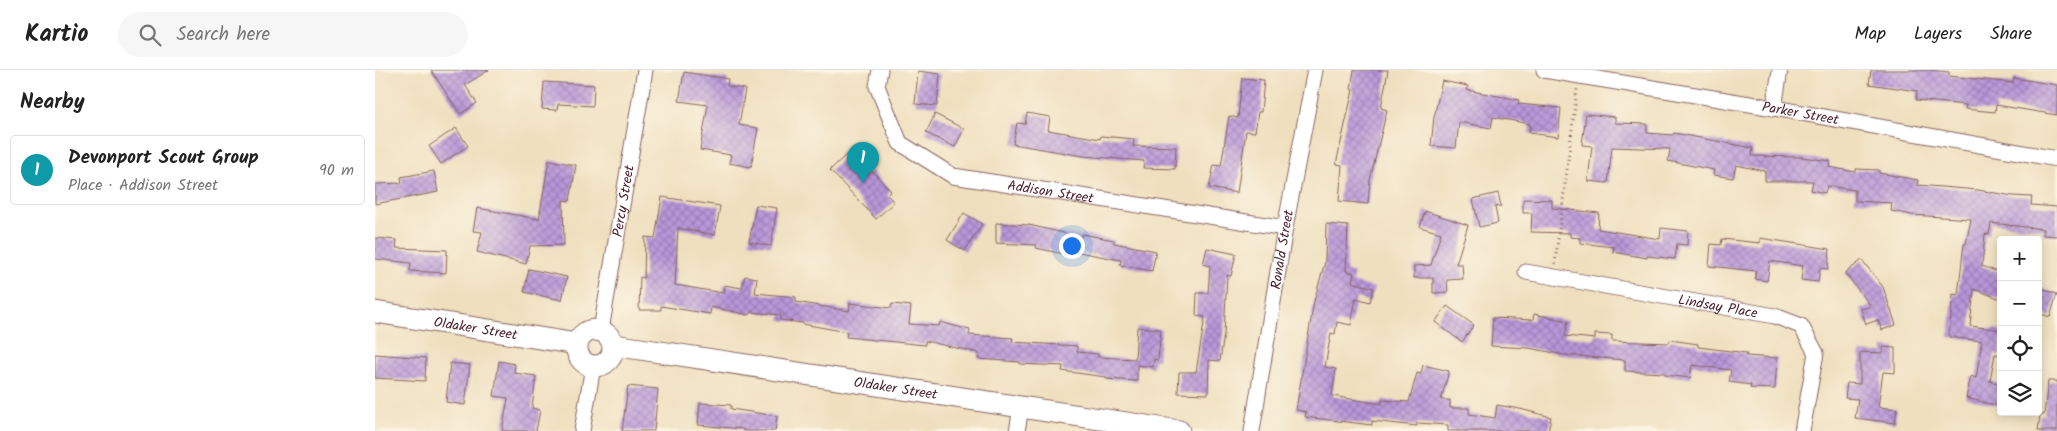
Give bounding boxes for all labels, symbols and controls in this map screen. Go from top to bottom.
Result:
search box [118,12,468,57]
text: Kartio [25,15,88,54]
text: Search here [176,20,270,50]
text: Map [1855,20,1886,49]
text: Layers [1914,20,1962,49]
text: Share [1990,20,2032,49]
icon: search [136,21,164,49]
text: Nearby [20,86,85,119]
street label: Parker Street [1760,96,1841,132]
pin: 1 [847,142,879,183]
text: Devonport Scout Group [68,143,259,173]
text: 1 [35,158,39,183]
text: 90 m [319,158,354,183]
street label: Percy Street [607,163,641,239]
text: Place · Addison Street [68,173,218,198]
street label: Addison Street [1006,175,1096,210]
street label: Ronald Street [1265,207,1300,291]
your location [1059,233,1085,259]
map controls [1997,236,2042,416]
button: + [1997,236,2042,281]
button: − [1997,281,2042,326]
street label: Lindsay Place [1676,289,1760,325]
street label: Oldaker Street [432,311,520,346]
button: locate [1997,326,2042,371]
button: layers [1997,371,2042,416]
street label: Oldaker Street [852,372,940,406]

